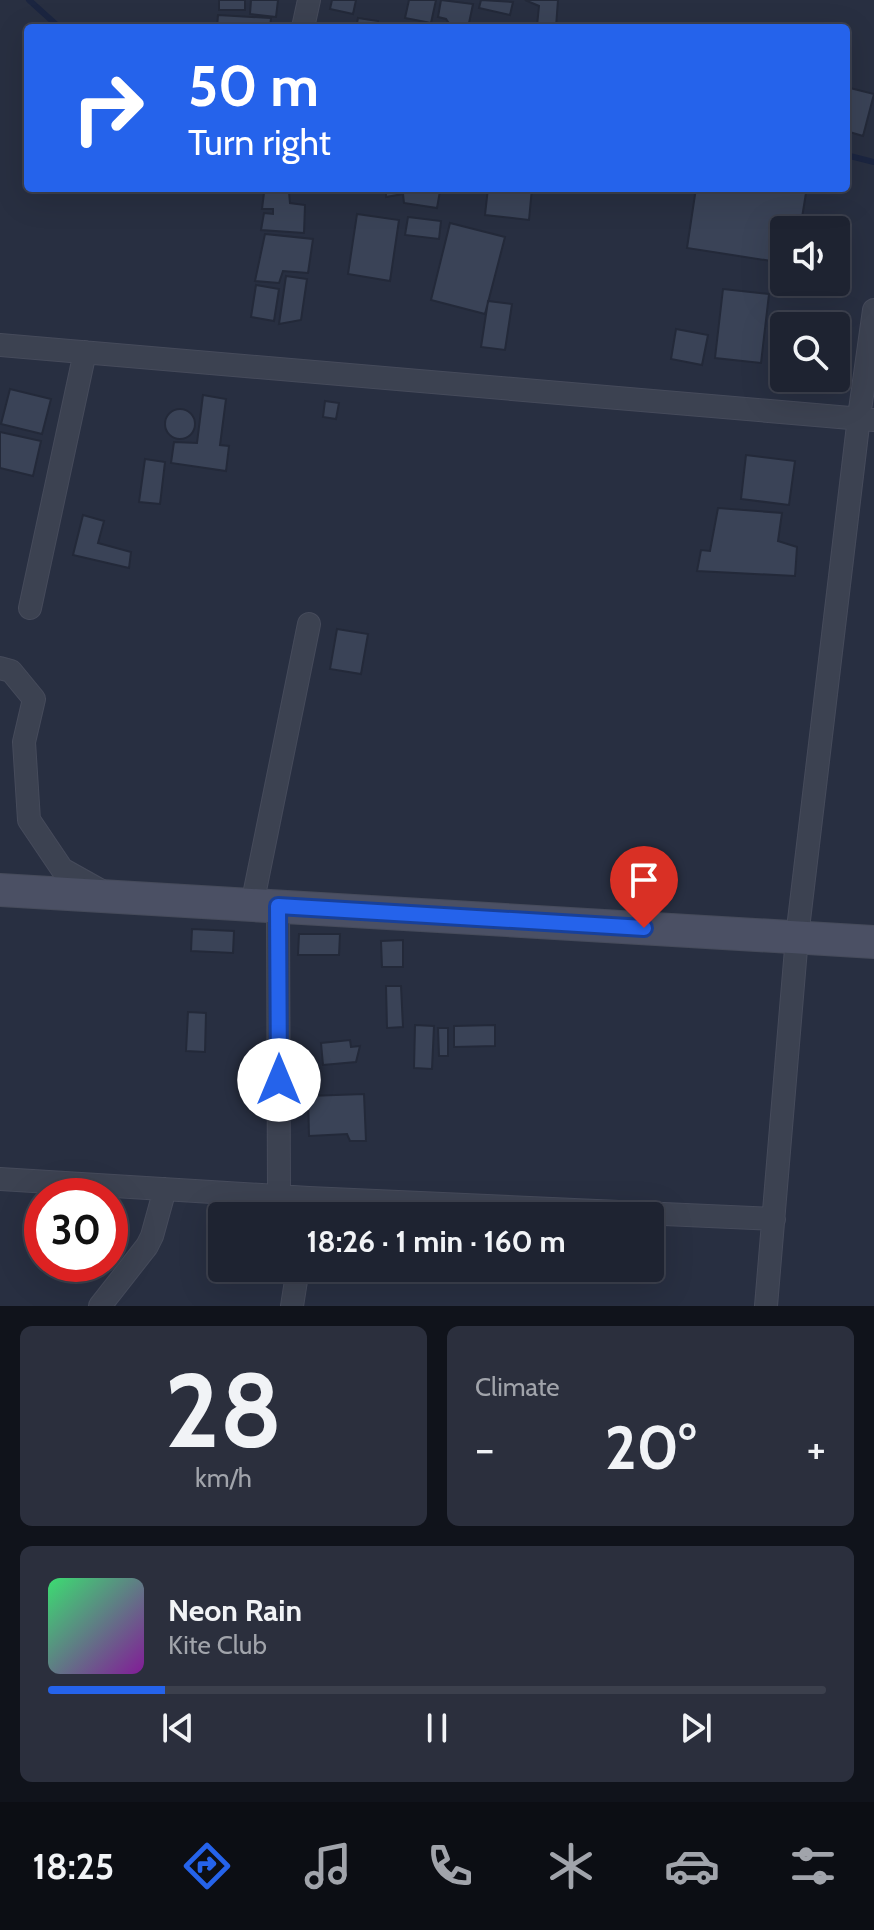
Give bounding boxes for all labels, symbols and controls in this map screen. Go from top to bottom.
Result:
text: 50 m [188,52,319,120]
icon: right [56,56,160,160]
text: Turn right [188,120,331,164]
map controls [770,216,850,392]
button: sound [770,216,850,296]
button: search [770,312,850,392]
pin [610,846,678,928]
icon: arrive [622,858,666,902]
position arrow [237,1038,321,1122]
speed limit sign: 30 [24,1178,128,1282]
text: 18:26 · 1 min · 160 m [306,1223,566,1260]
text: 28 [165,1347,282,1473]
text: Climate [475,1371,560,1403]
text: 20° [605,1411,696,1484]
text: − [475,1422,494,1475]
text: + [807,1422,826,1475]
text: km/h [195,1462,252,1494]
text: Neon Rain [168,1592,302,1629]
text: Kite Club [168,1629,267,1661]
icon: previous [156,1706,200,1750]
icon: pause [415,1706,459,1750]
icon: next [674,1706,718,1750]
icon: directions [179,1838,235,1894]
icon: music [300,1838,356,1894]
icon: phone [422,1838,478,1894]
icon: climate [543,1838,599,1894]
icon: car [664,1838,720,1894]
icon: filters [785,1838,841,1894]
text: 18:25 [33,1844,114,1888]

